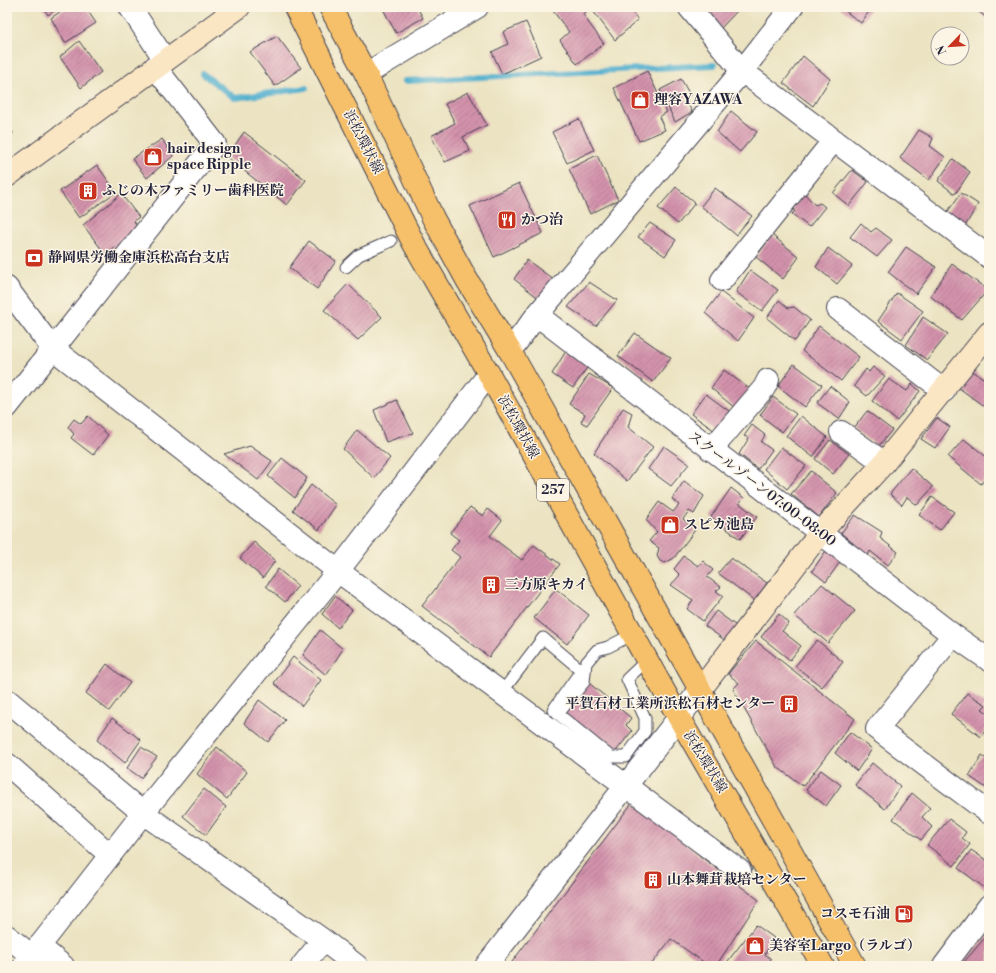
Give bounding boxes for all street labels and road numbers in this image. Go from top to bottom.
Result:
street label: 浜松環状線 [339,107,387,177]
street label: 浜松環状線 [493,392,543,462]
street label: スクールゾーン07:00-08:00 [684,427,840,551]
road number: 257 [537,479,569,501]
street label: 浜松環状線 [679,727,731,797]

